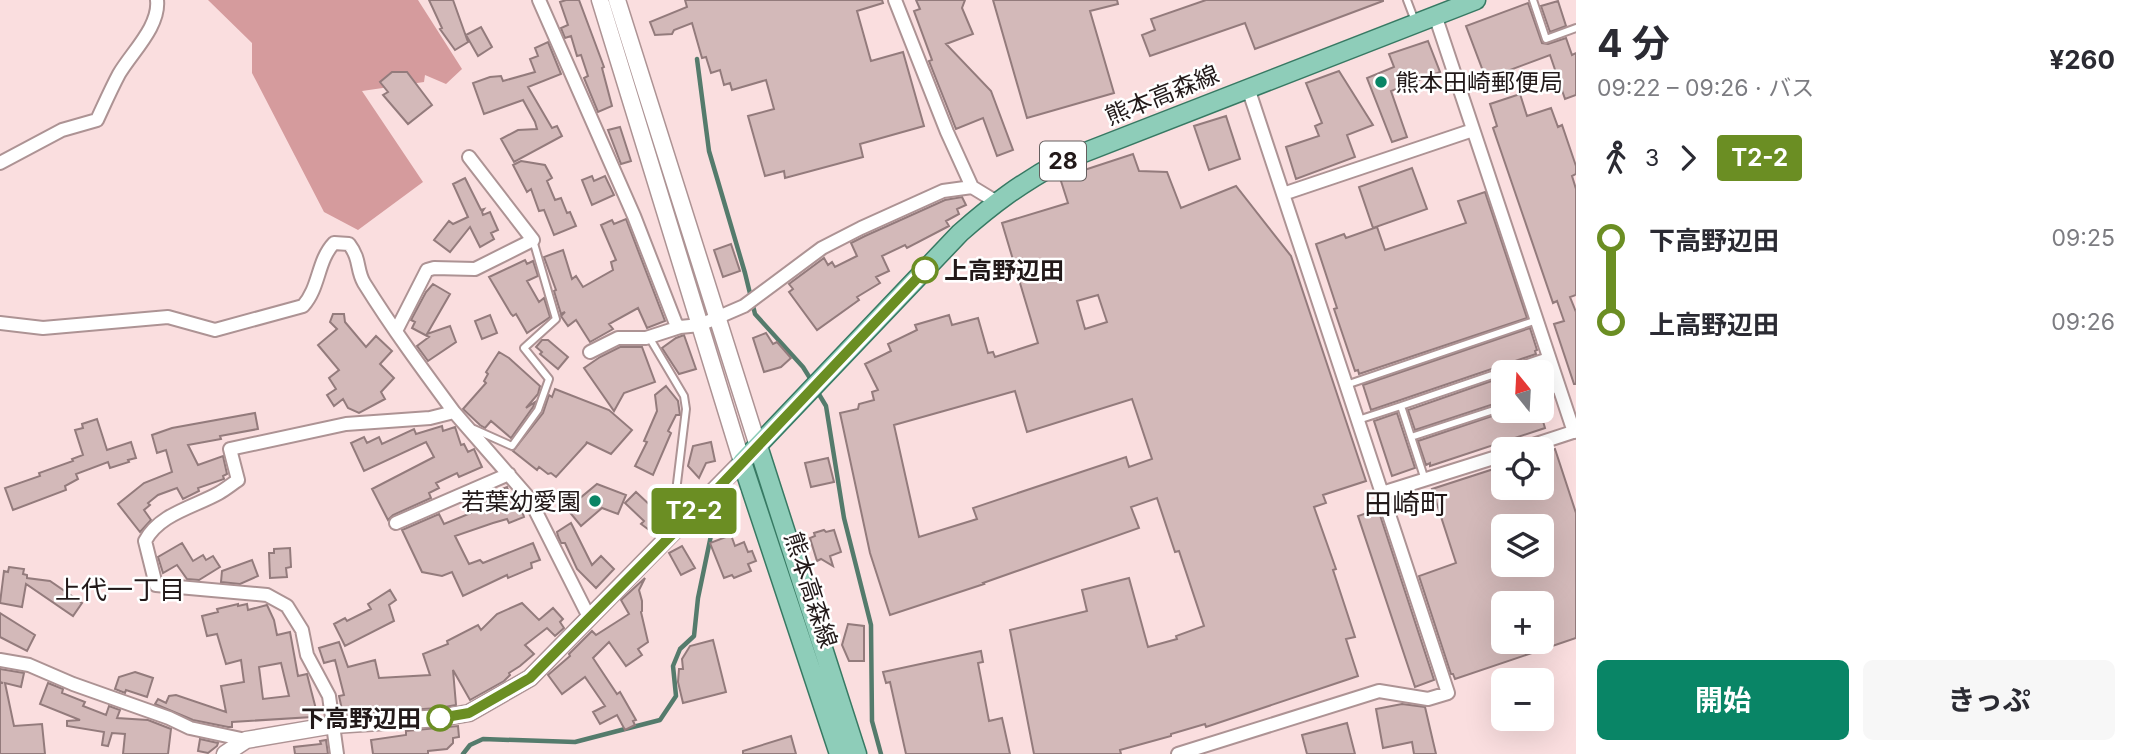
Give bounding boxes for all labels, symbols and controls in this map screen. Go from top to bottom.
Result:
text: 4 分 [1597,20,1670,66]
text: ¥260 [2049,44,2115,75]
street label: 熊本高森線 [1101,59,1223,131]
place label: 熊本田崎郵便局 [1395,68,1563,97]
marker: 熊本田崎郵便局 [1373,74,1389,90]
text: 09:22 – 09:26 · バス [1597,74,1814,102]
icon: walk [1597,139,1635,177]
icon: forward [1669,139,1707,177]
road number: 28 [1040,142,1086,180]
text: T2-2 [1731,143,1788,172]
text: 3 [1645,144,1659,172]
text: 09:25 [2052,224,2115,252]
text: 下高野辺田 [1649,225,1779,256]
place label: 上高野辺田 [944,256,1064,285]
marker: 上高野辺田 [912,257,938,283]
text: 09:26 [2051,308,2115,336]
text: 上高野辺田 [1649,309,1779,340]
north arrow [1491,360,1554,424]
map controls [1491,360,1554,731]
button: locate [1491,437,1554,500]
place label: 若葉幼愛園 [461,487,581,516]
district label: 田崎町 [1364,487,1448,521]
line badge: T2-2 [645,488,743,534]
marker: 若葉幼愛園 [587,493,603,509]
text: T2-2 [666,496,722,525]
button: layers [1491,514,1554,577]
street label: 熊本高森線 [779,528,843,652]
district label: 上代一丁目 [55,574,185,605]
button: + [1491,591,1554,654]
button: 開始 [1597,660,1849,740]
button: きっぷ [1863,660,2115,740]
button: − [1491,668,1554,731]
place label: 下高野辺田 [301,704,421,733]
marker: 下高野辺田 [427,705,453,731]

